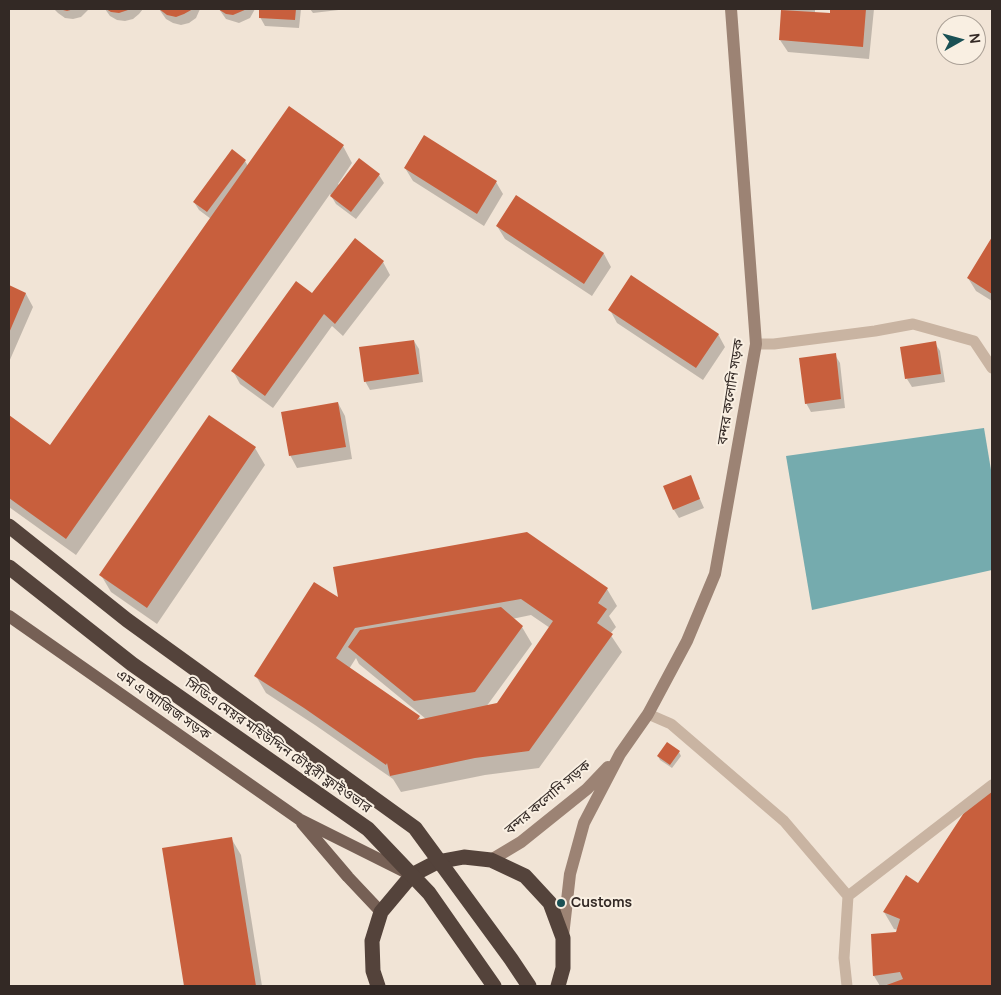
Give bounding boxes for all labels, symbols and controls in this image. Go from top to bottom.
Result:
north arrow [936,15,986,65]
text: N [965,32,985,44]
street label: বন্দর কলোনি সড়ক [714,338,748,446]
street label: এম এ আজিজ সড়ক [113,666,213,744]
street label: সিডিএ মেয়র মহিউদ্দিন চৌধুরী ফ্লাইওভার [182,675,374,817]
street label: বন্দর কলোনি সড়ক [502,757,594,839]
place label: Customs [571,895,632,911]
marker: Customs [555,897,567,909]

